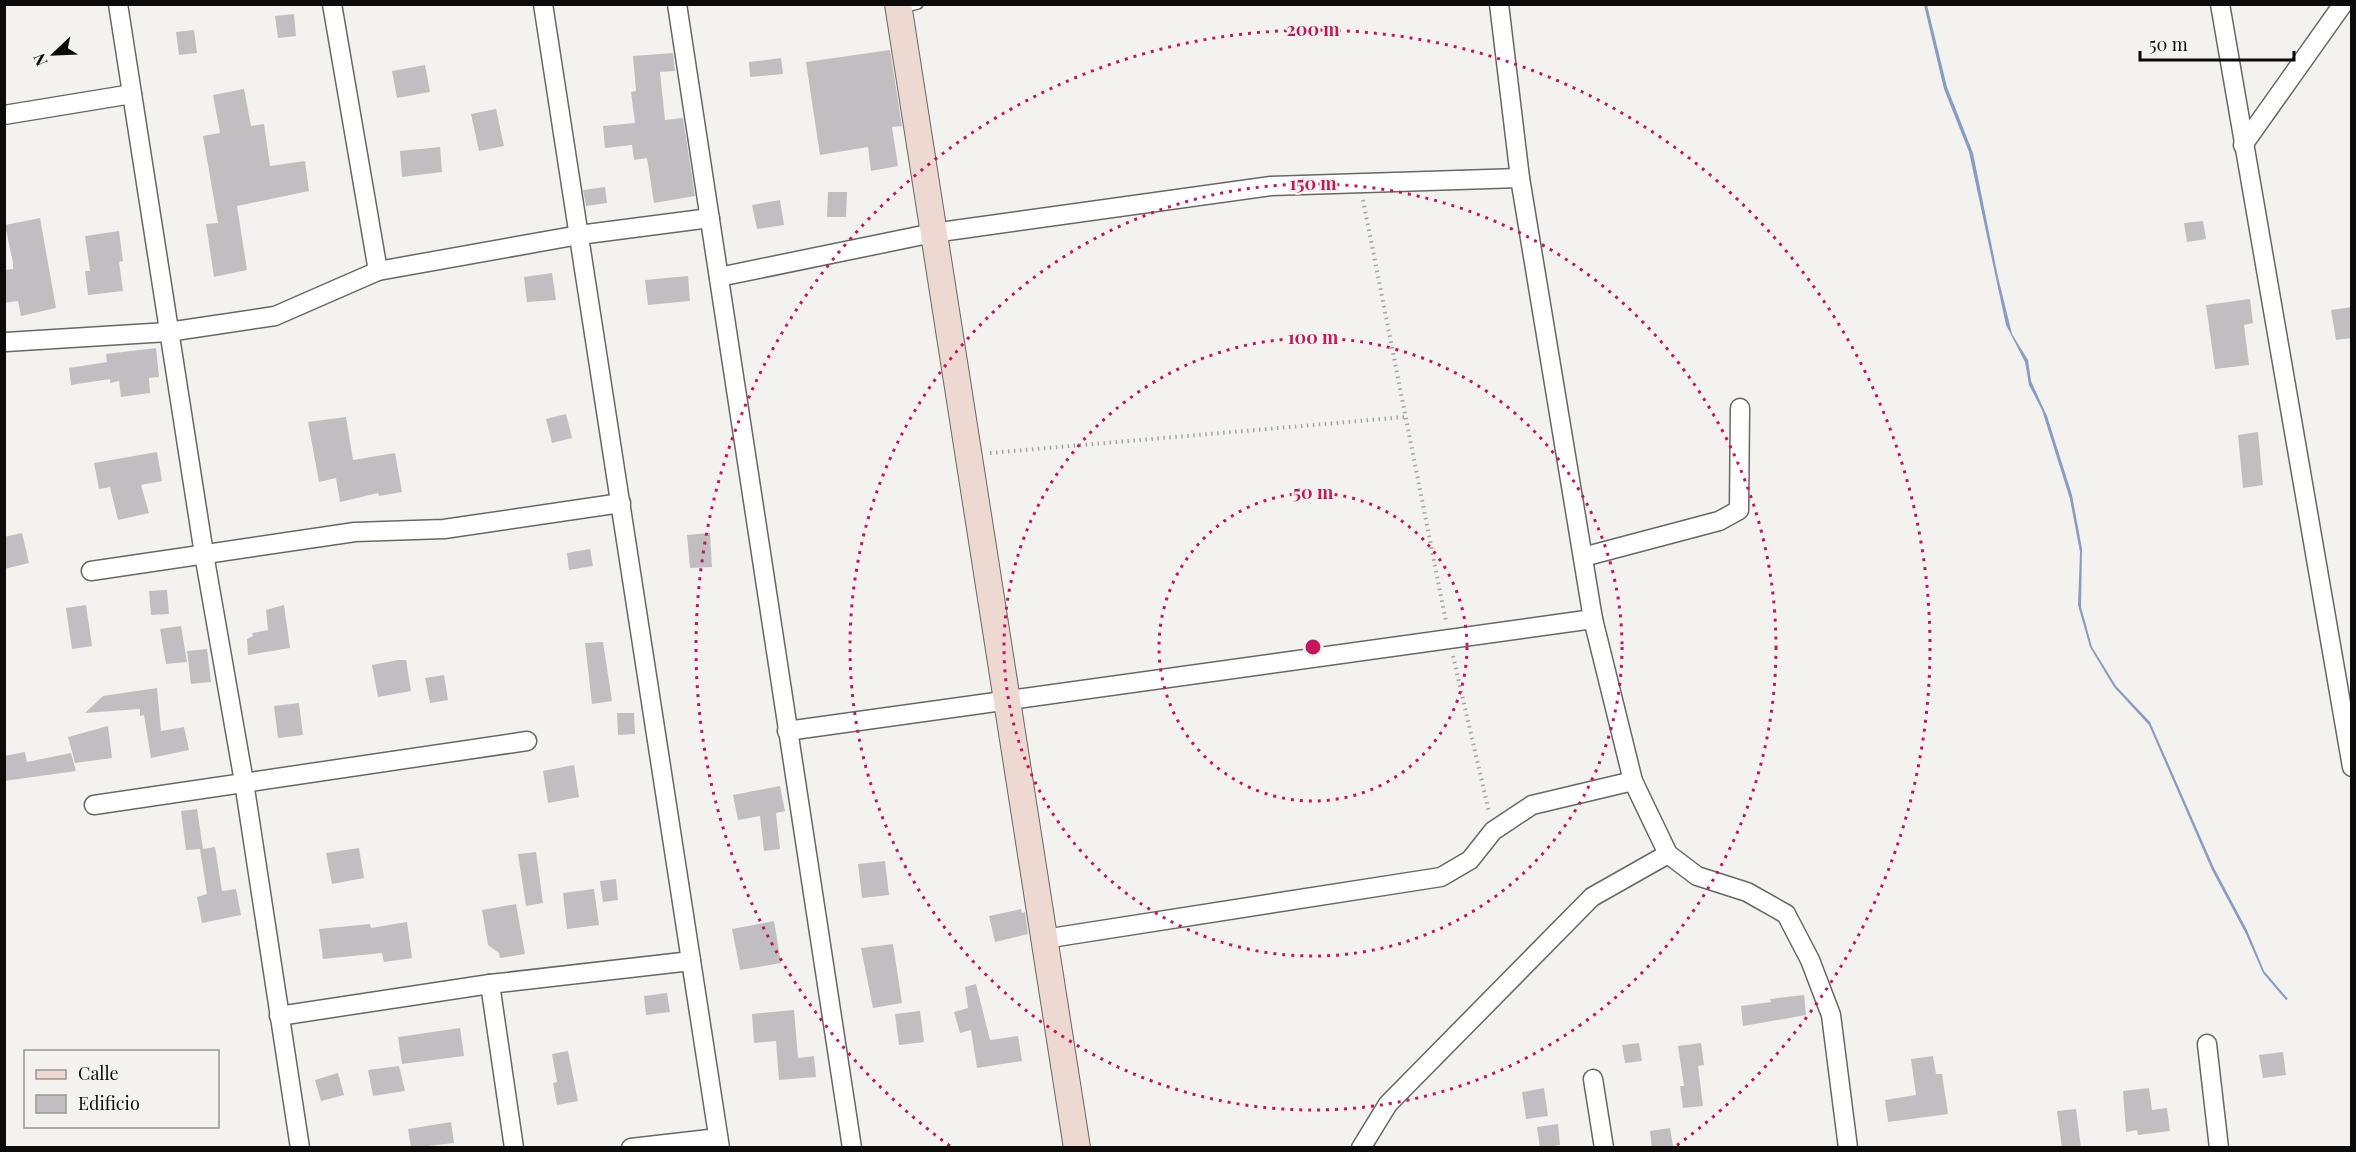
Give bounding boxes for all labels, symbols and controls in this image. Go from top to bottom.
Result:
text: 200 m [1286,17,1340,41]
north arrow [24,24,84,84]
scale bar [2140,24,2294,62]
text: 50 m [2149,32,2188,56]
text: N [28,50,52,69]
text: 150 m [1289,171,1337,195]
text: 100 m [1288,325,1339,349]
text: 50 m [1293,480,1334,504]
centre of rings [1303,637,1323,657]
legend [24,1050,219,1128]
text: Calle [78,1061,119,1085]
text: Edificio [78,1091,140,1115]

